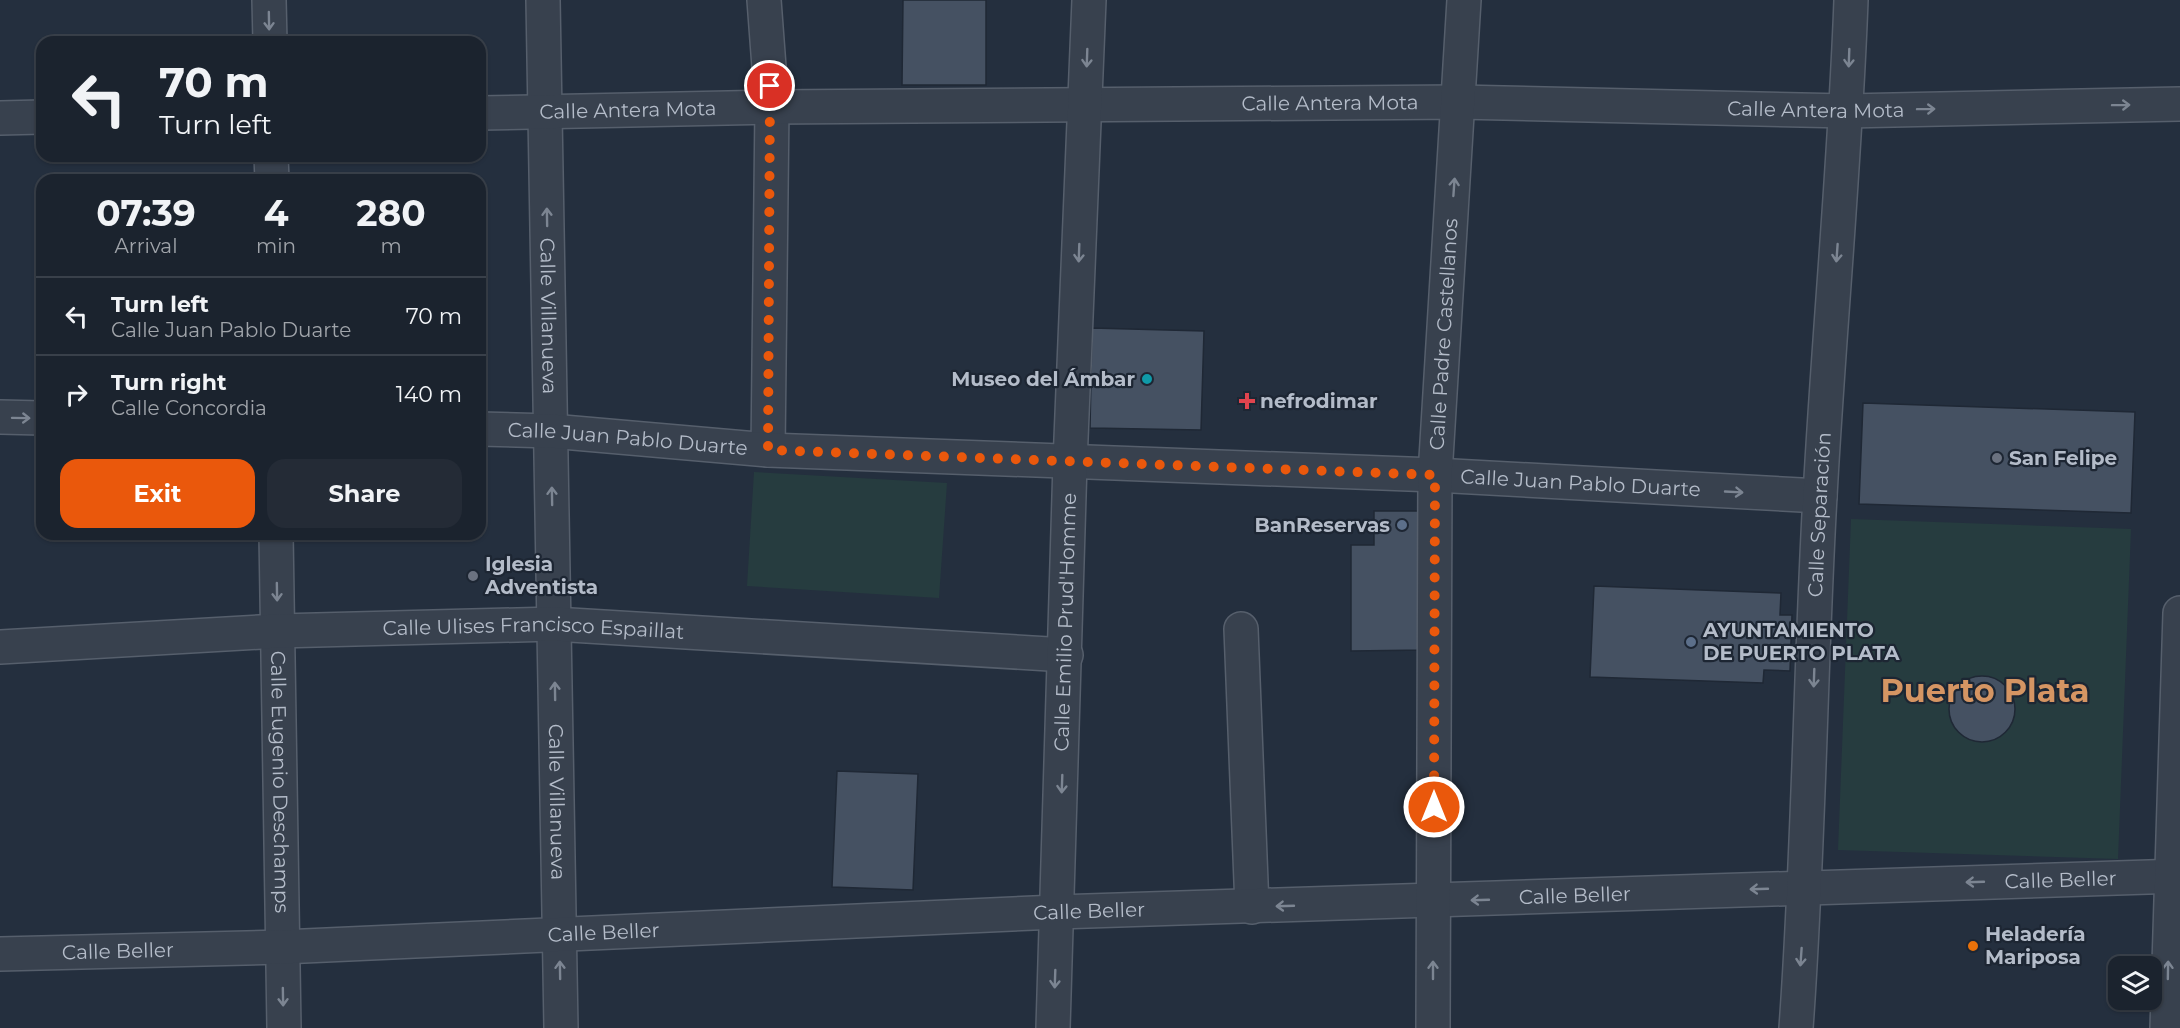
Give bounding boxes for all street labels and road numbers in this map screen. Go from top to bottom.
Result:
street label: Calle Antera Mota [1241,90,1419,116]
street label: Calle Antera Mota [539,96,717,124]
street label: Calle Antera Mota [1727,96,1905,123]
street label: Calle Padre Castellanos [1425,217,1463,451]
street label: Calle Villanueva [535,237,562,395]
street label: Calle Juan Pablo Duarte [507,418,749,460]
street label: Calle Separación [1803,431,1836,598]
street label: Calle Juan Pablo Duarte [1460,464,1701,501]
street label: Calle Emilio Prud'Homme [1049,492,1081,752]
street label: Calle Ulises Francisco Espaillat [382,612,685,644]
street label: Calle Eugenio Deschamps [266,651,294,914]
street label: Calle Villanueva [544,723,570,880]
street label: Calle Beller [2004,866,2117,894]
street label: Calle Beller [1518,882,1631,909]
street label: Calle Beller [1033,897,1145,925]
street label: Calle Beller [547,918,660,947]
street label: Calle Beller [62,938,174,964]

